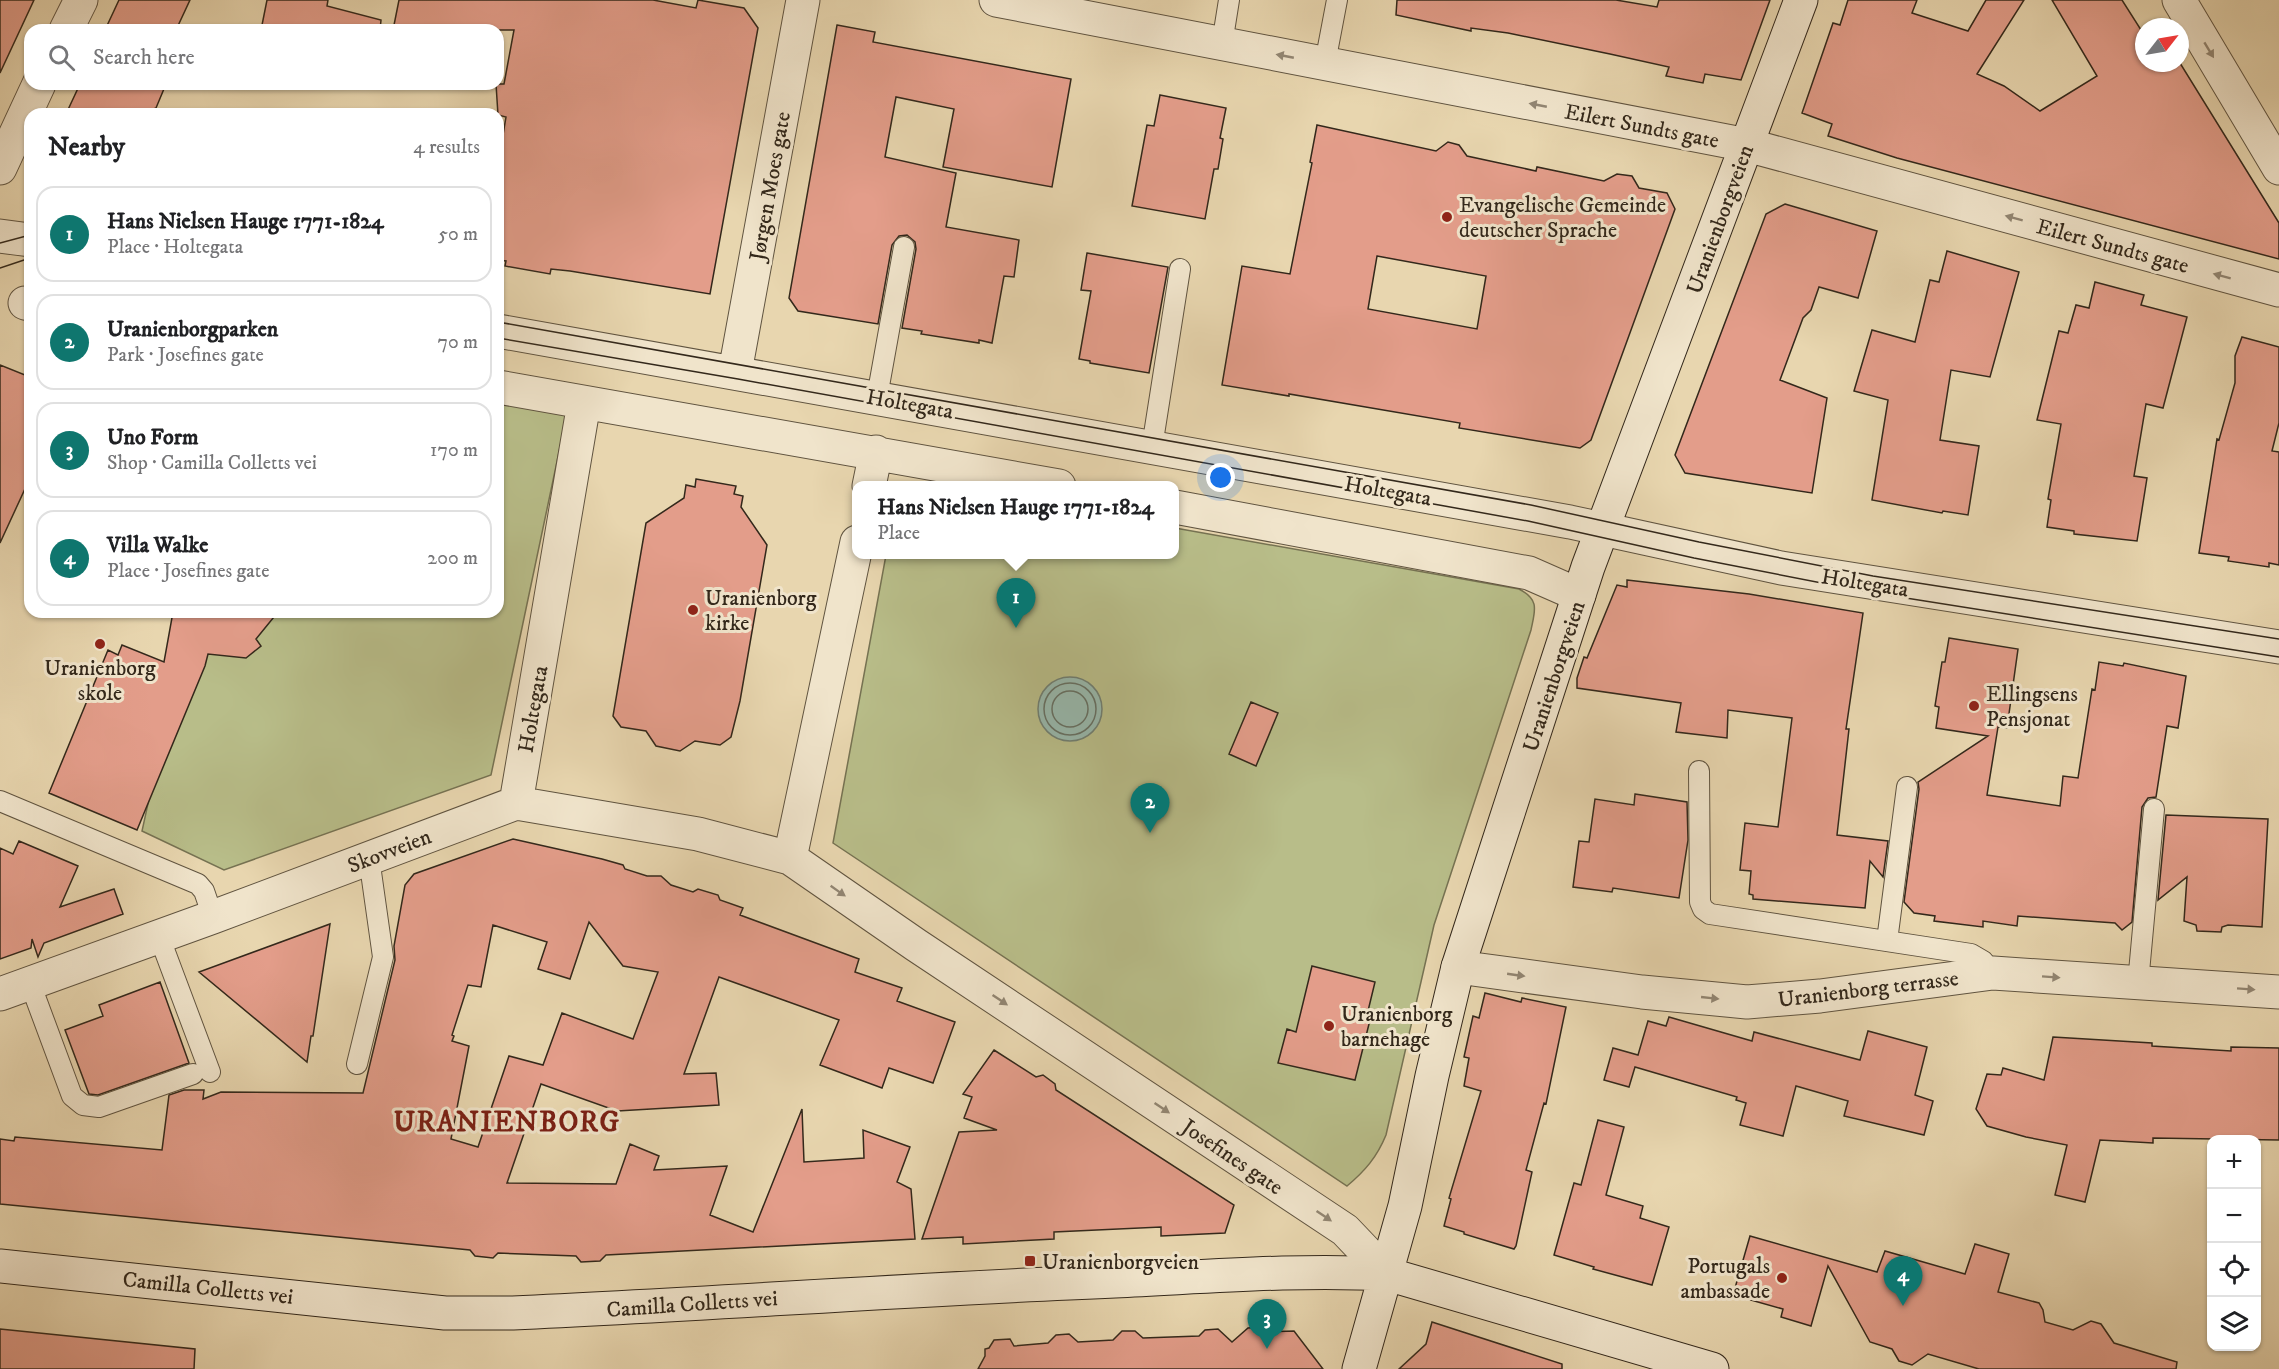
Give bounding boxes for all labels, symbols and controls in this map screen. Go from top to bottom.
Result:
north arrow [2135,18,2189,72]
search box [24,24,504,90]
icon: search [45,41,78,74]
one-way arrow [2203,42,2214,58]
text: Search here [93,44,195,71]
one-way arrow [1275,51,1294,60]
street label: Eilert Sundts gate [1562,98,1721,155]
one-way arrow [1529,100,1548,109]
street label: Jørgen Moes gate [744,110,797,265]
text: Nearby [48,131,125,164]
text: 4 results [413,135,480,160]
street label: Uranienborgveien [1681,141,1760,298]
place label: Evangelische Gemeinde deutscher Sprache [1459,192,1666,244]
text: Hans Nielsen Hauge 1771-1824 [107,208,384,235]
marker: Evangelische Gemeinde deutscher Sprache [1440,210,1454,224]
one-way arrow [2005,213,2023,223]
street label: Eilert Sundts gate [2033,213,2192,280]
text: 1 [66,222,73,247]
text: 50 m [438,222,478,247]
text: Place · Holtegata [107,235,243,260]
one-way arrow [2213,270,2231,280]
text: Uranienborgparken [107,316,278,343]
text: 2 [65,330,74,355]
text: 70 m [437,330,478,355]
text: Park · Josefines gate [107,343,264,368]
street label: Holtegata [864,384,956,426]
text: Uno Form [107,424,198,451]
text: 3 [66,438,73,463]
text: 170 m [430,438,478,463]
text: Shop · Camilla Colletts vei [107,451,317,476]
your location [1206,463,1235,492]
street label: Holtegata [1342,471,1434,513]
popup [852,481,1179,559]
text: Hans Nielsen Hauge 1771-1824 [877,494,1154,521]
text: Place [877,521,920,546]
text: Villa Walke [107,532,208,559]
text: 4 [64,546,75,571]
text: 200 m [427,546,478,571]
text: Place · Josefines gate [107,559,269,584]
street label: Holtegata [1819,563,1911,604]
pin: 1 [996,578,1036,628]
place label: Uranienborg kirke [705,585,817,637]
street label: Uranienborgveien [1517,597,1592,755]
marker: Uranienborg kirke [686,603,700,617]
marker: Uranienborg skole [93,637,107,651]
place label: Uranienborg skole [44,655,156,707]
street label: Holtegata [513,663,555,755]
place label: Ellingsens Pensjonat [1986,681,2078,733]
marker: Ellingsens Pensjonat [1967,699,1981,713]
pin: 2 [1130,784,1170,833]
street label: Skovveien [344,823,436,880]
one-way arrow [829,885,845,897]
street label: Uranienborg terrasse [1776,965,1960,1014]
one-way arrow [1507,970,1526,980]
one-way arrow [2042,972,2061,982]
one-way arrow [2236,985,2255,994]
one-way arrow [1700,993,1719,1003]
one-way arrow [991,994,1007,1006]
place label: Uranienborg barnehage [1341,1001,1453,1053]
marker: Uranienborg barnehage [1322,1019,1336,1033]
one-way arrow [1153,1102,1169,1114]
district label: URANIENBORG [393,1105,621,1140]
street label: Josefines gate [1175,1112,1288,1201]
map controls [2207,1135,2261,1351]
button: + [2207,1135,2261,1189]
button: − [2207,1189,2261,1243]
one-way arrow [1316,1210,1332,1221]
button: locate [2207,1243,2261,1297]
place label: Uranienborgveien [1042,1249,1200,1276]
place label: Portugals ambassade [1680,1253,1770,1305]
marker: Uranienborgveien [1023,1254,1037,1268]
pin: 4 [1884,1256,1922,1306]
street label: Camilla Colletts vei [121,1266,295,1311]
marker: Portugals ambassade [1775,1271,1789,1285]
street label: Camilla Colletts vei [606,1285,779,1324]
button: layers [2207,1297,2261,1351]
pin: 3 [1248,1300,1286,1349]

